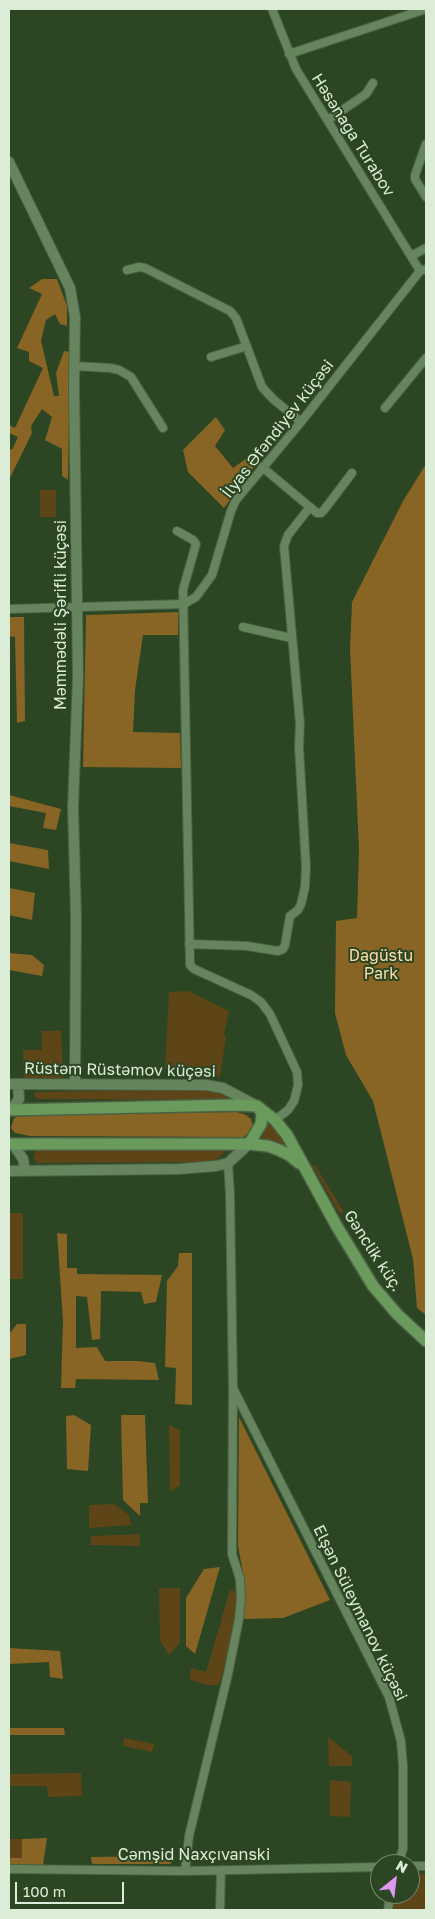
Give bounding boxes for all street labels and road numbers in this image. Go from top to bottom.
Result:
street label: Həsənağa Turabov [307,70,399,200]
street label: İlyas Əfəndiyev küçəsi [218,356,338,502]
street label: Məmmədəli Şərifli küçəsi [51,520,71,710]
street label: Rüstəm Rüstəmov küçəsi [24,1059,216,1081]
street label: Gənclik küç. [340,1207,406,1295]
street label: Elşən Süleymanov küçəsi [309,1522,411,1704]
street label: Cəmşid Naxçıvanski [118,1845,270,1865]

